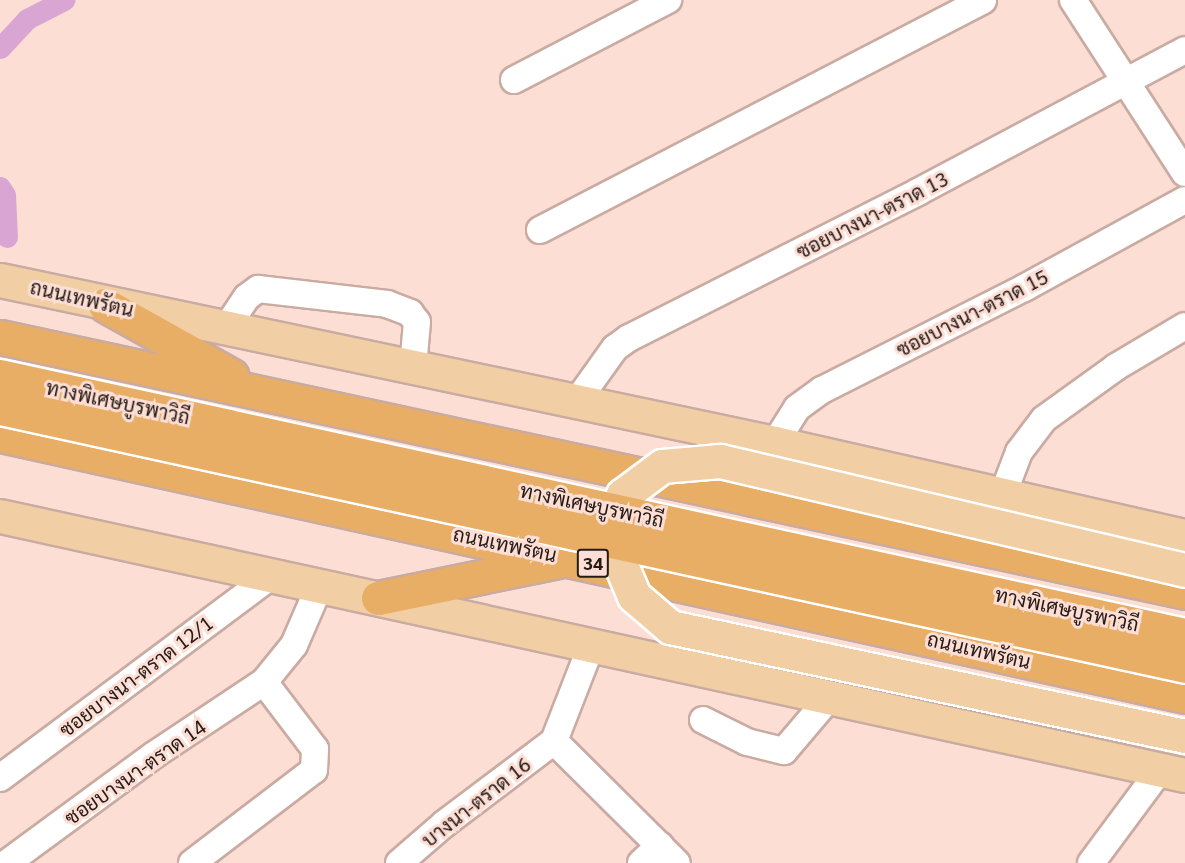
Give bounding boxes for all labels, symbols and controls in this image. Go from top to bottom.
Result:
street label: ซอยบางนา-ตราด 13 [792,166,952,264]
street label: ซอยบางนา-ตราด 15 [892,264,1052,362]
street label: ถนนเทพรัตน [28,274,136,322]
street label: ทางพิเศษบูรพาวิถี [44,375,192,429]
street label: ทางพิเศษบูรพาวิถี [518,478,666,532]
street label: ถนนเทพรัตน [451,521,559,567]
road number: 34 [576,548,610,578]
street label: ทางพิเศษบูรพาวิถี [993,582,1141,636]
street label: ซอยบางนา-ตราด 12/1 [55,610,217,742]
street label: ถนนเทพรัตน [925,626,1033,674]
street label: ซอยบางนา-ตราด 14 [60,714,210,830]
street label: บางนา-ตราด 16 [417,752,535,852]

